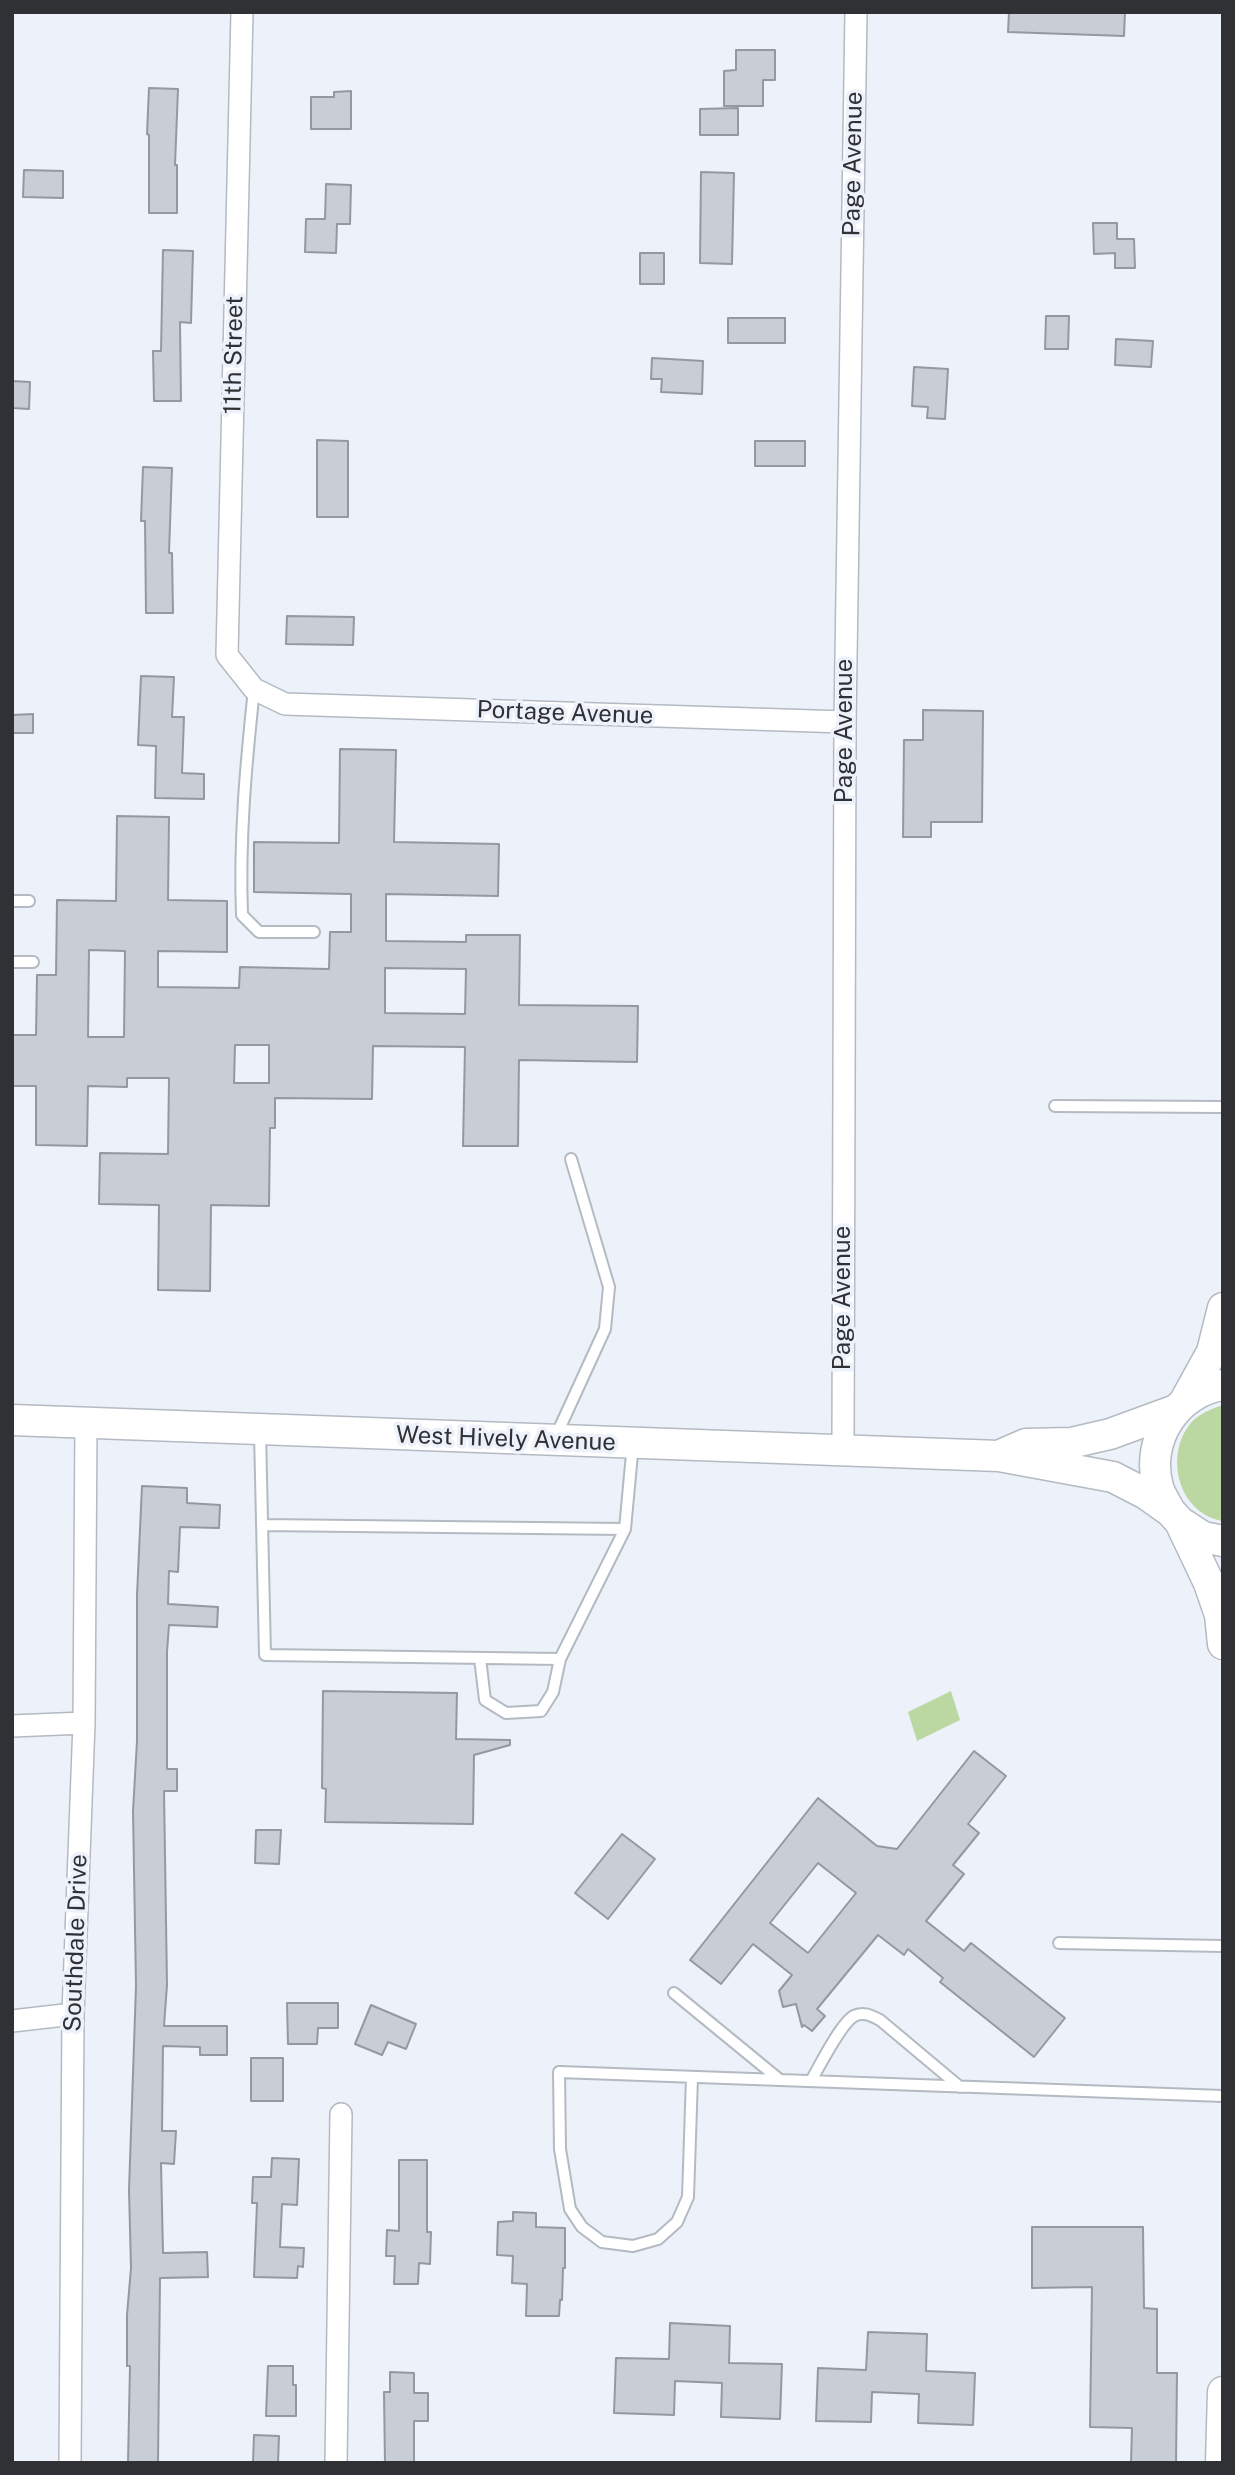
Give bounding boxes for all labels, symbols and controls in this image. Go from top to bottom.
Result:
street label: Page Avenue [837,91,869,237]
street label: 11th Street [219,295,249,415]
street label: Page Avenue [831,659,859,803]
street label: Portage Avenue [476,696,654,730]
street label: Page Avenue [829,1226,857,1370]
street label: West Hively Avenue [396,1421,616,1457]
street label: Southdale Drive [59,1854,93,2032]

